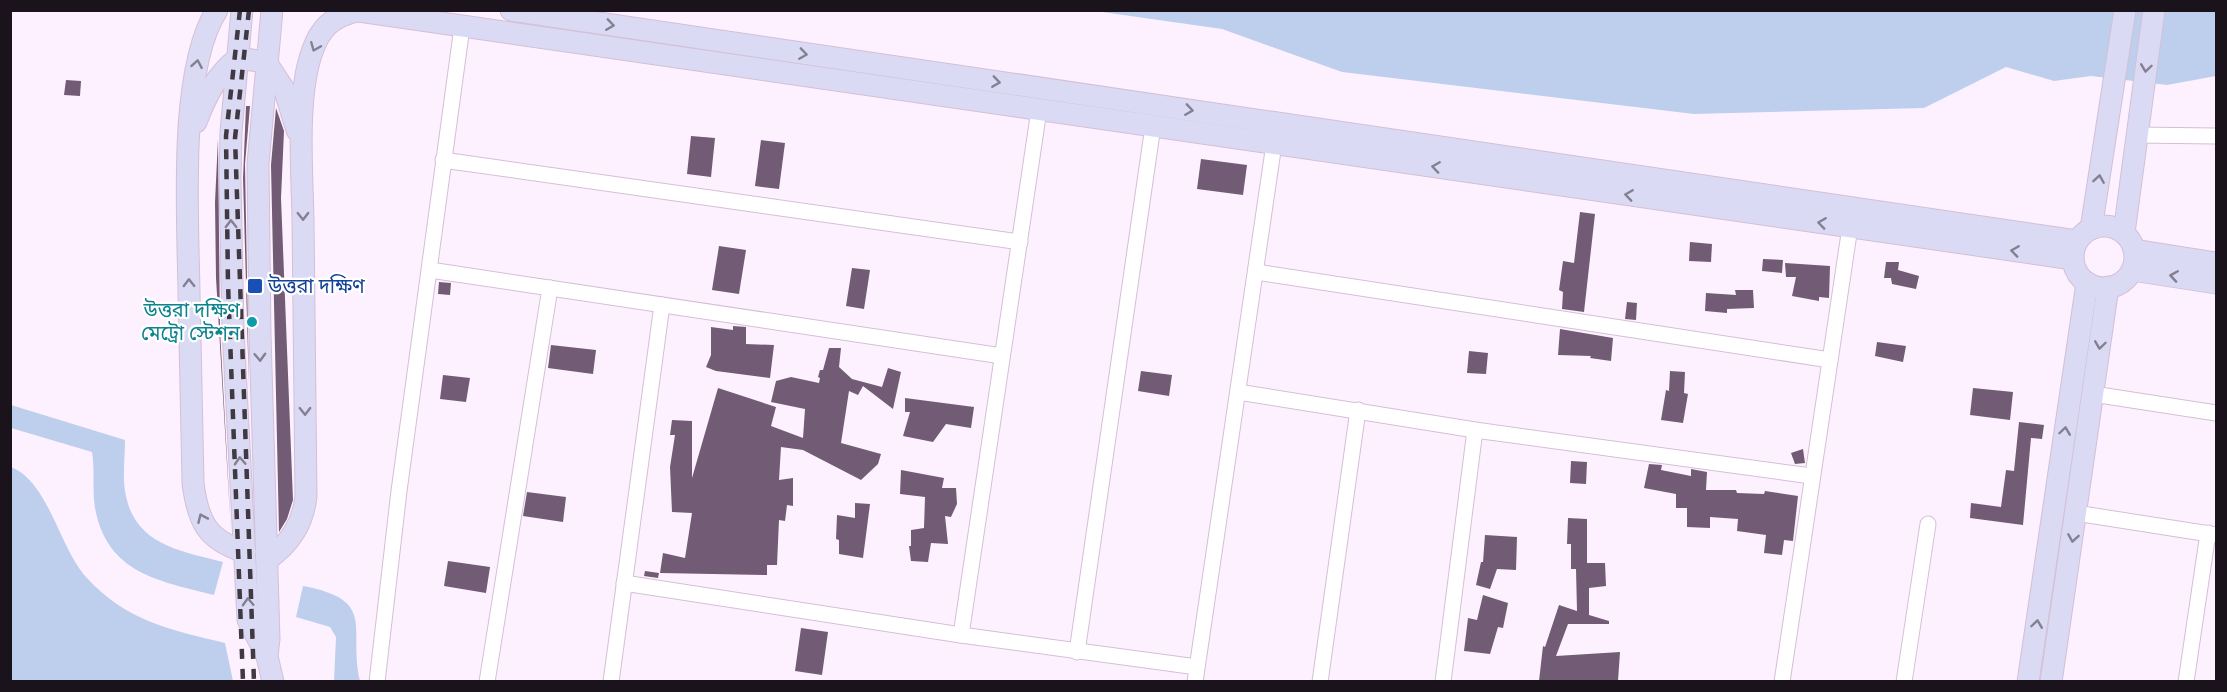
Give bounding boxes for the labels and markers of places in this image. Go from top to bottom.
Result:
place label: উত্তরা দক্ষিণ [267,274,365,298]
marker: উত্তরা দক্ষিণ [246,277,264,295]
place label: উত্তরা দক্ষিণ মেট্রো স্টেশন [141,298,241,345]
marker: উত্তরা দক্ষিণ মেট্রো স্টেশন [245,315,259,329]

